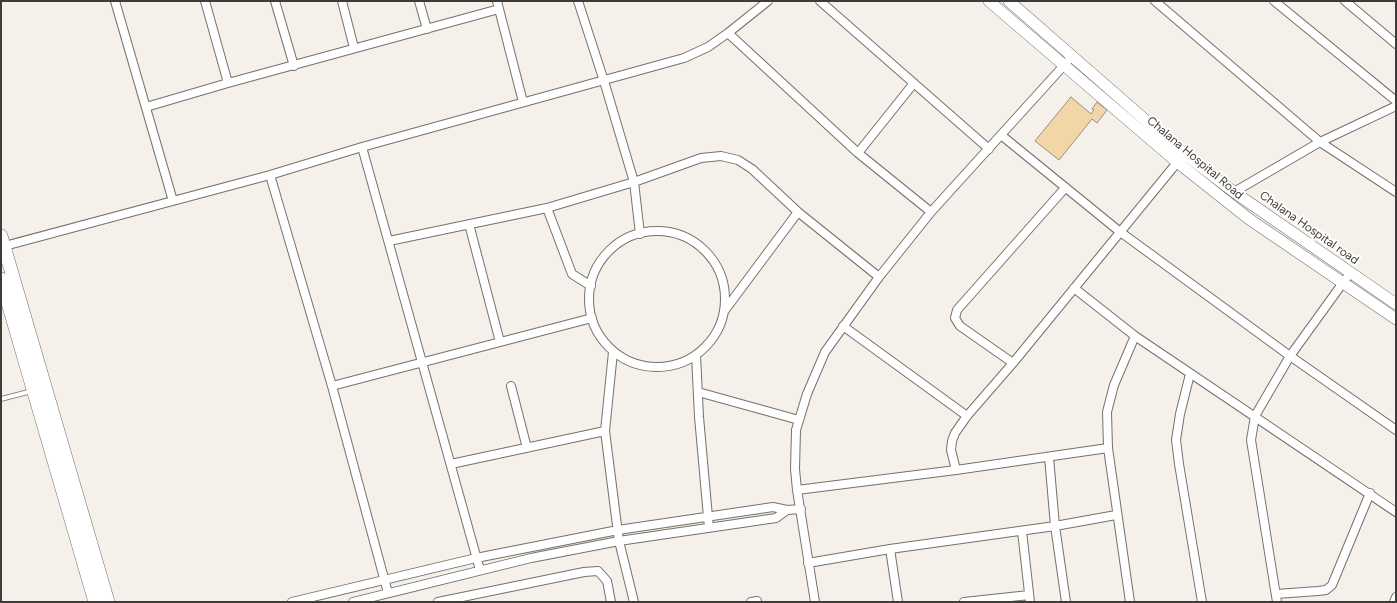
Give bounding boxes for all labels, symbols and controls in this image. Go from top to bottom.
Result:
street label: Chalana Hospital Road [1144,113,1246,203]
street label: Chalana Hospital road [1257,188,1361,268]

